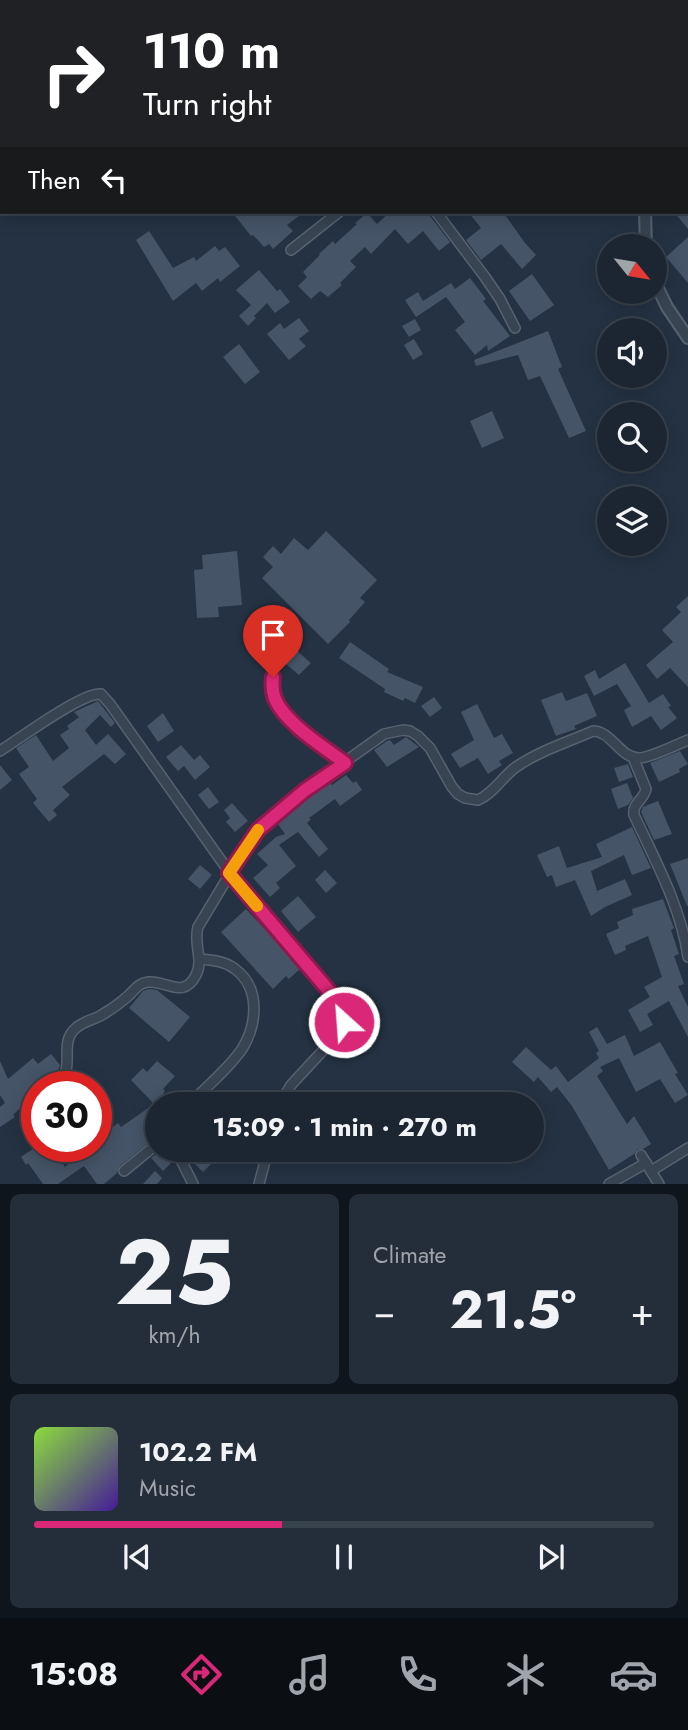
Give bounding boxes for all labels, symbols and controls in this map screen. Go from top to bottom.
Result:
text: 110 m [143,16,280,86]
icon: right [28,28,119,119]
text: Turn right [143,81,272,127]
text: Then [28,161,81,199]
icon: left [95,161,133,199]
north arrow [597,234,667,304]
map controls [597,234,667,556]
button: sound [597,318,667,388]
button: search [597,402,667,472]
button: layers [597,486,667,556]
pin [243,605,303,677]
icon: arrive [254,616,292,654]
position arrow [307,985,381,1059]
speed limit sign: 30 [21,1071,112,1162]
text: 15:09 · 1 min · 270 m [212,1108,477,1146]
text: 25 [115,1207,234,1338]
text: Climate [373,1238,446,1272]
text: 21.5° [450,1272,576,1348]
text: − [373,1284,395,1339]
text: + [631,1284,654,1339]
text: km/h [149,1318,200,1352]
text: 102.2 FM [139,1433,257,1471]
text: Music [139,1471,196,1505]
icon: previous [118,1538,156,1576]
icon: pause [325,1538,363,1576]
icon: next [532,1538,570,1576]
icon: directions [177,1650,226,1699]
icon: music [285,1650,334,1699]
icon: phone [393,1650,442,1699]
icon: climate [501,1650,550,1699]
icon: car [609,1650,658,1699]
text: 15:08 [30,1651,118,1697]

